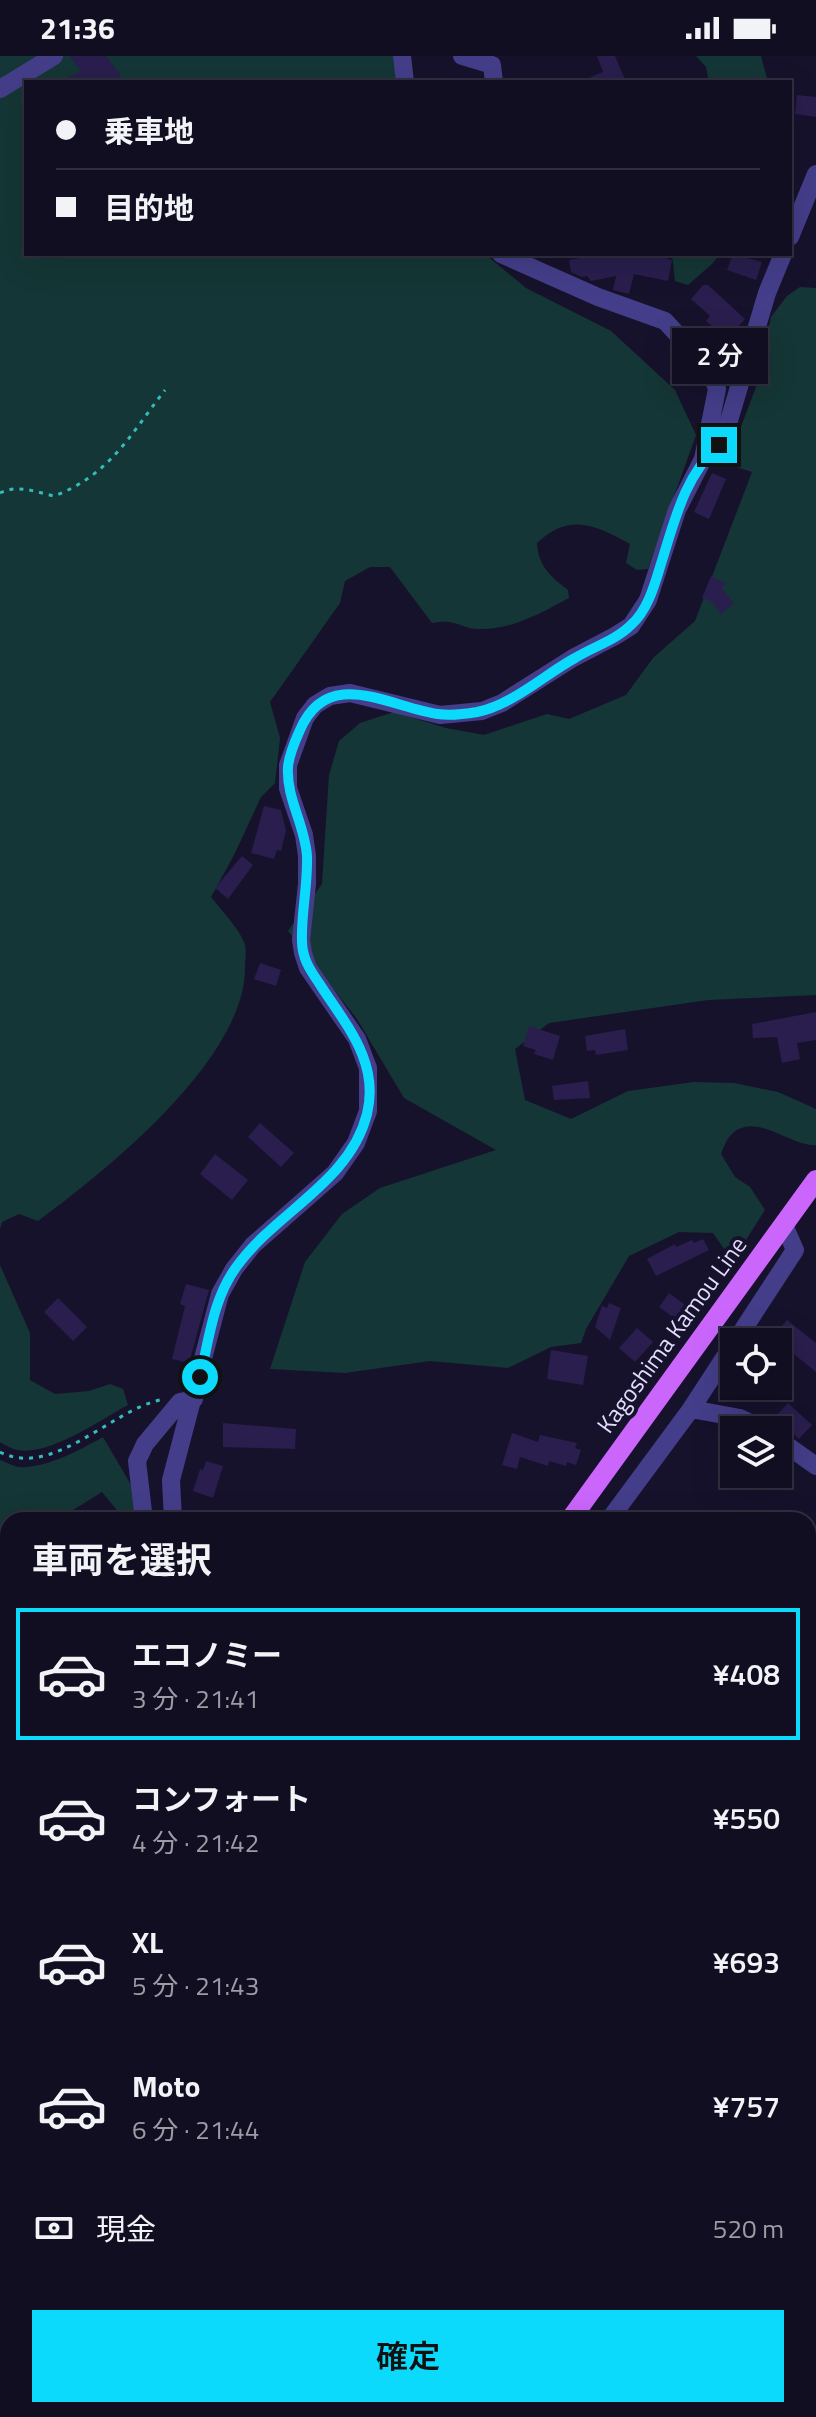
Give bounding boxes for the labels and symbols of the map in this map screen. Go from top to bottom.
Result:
callout: 2 分 [671,329,767,385]
route end [701,427,737,463]
street label: Kagoshima Kamou Line [587,1229,755,1440]
route start [182,1359,218,1395]

